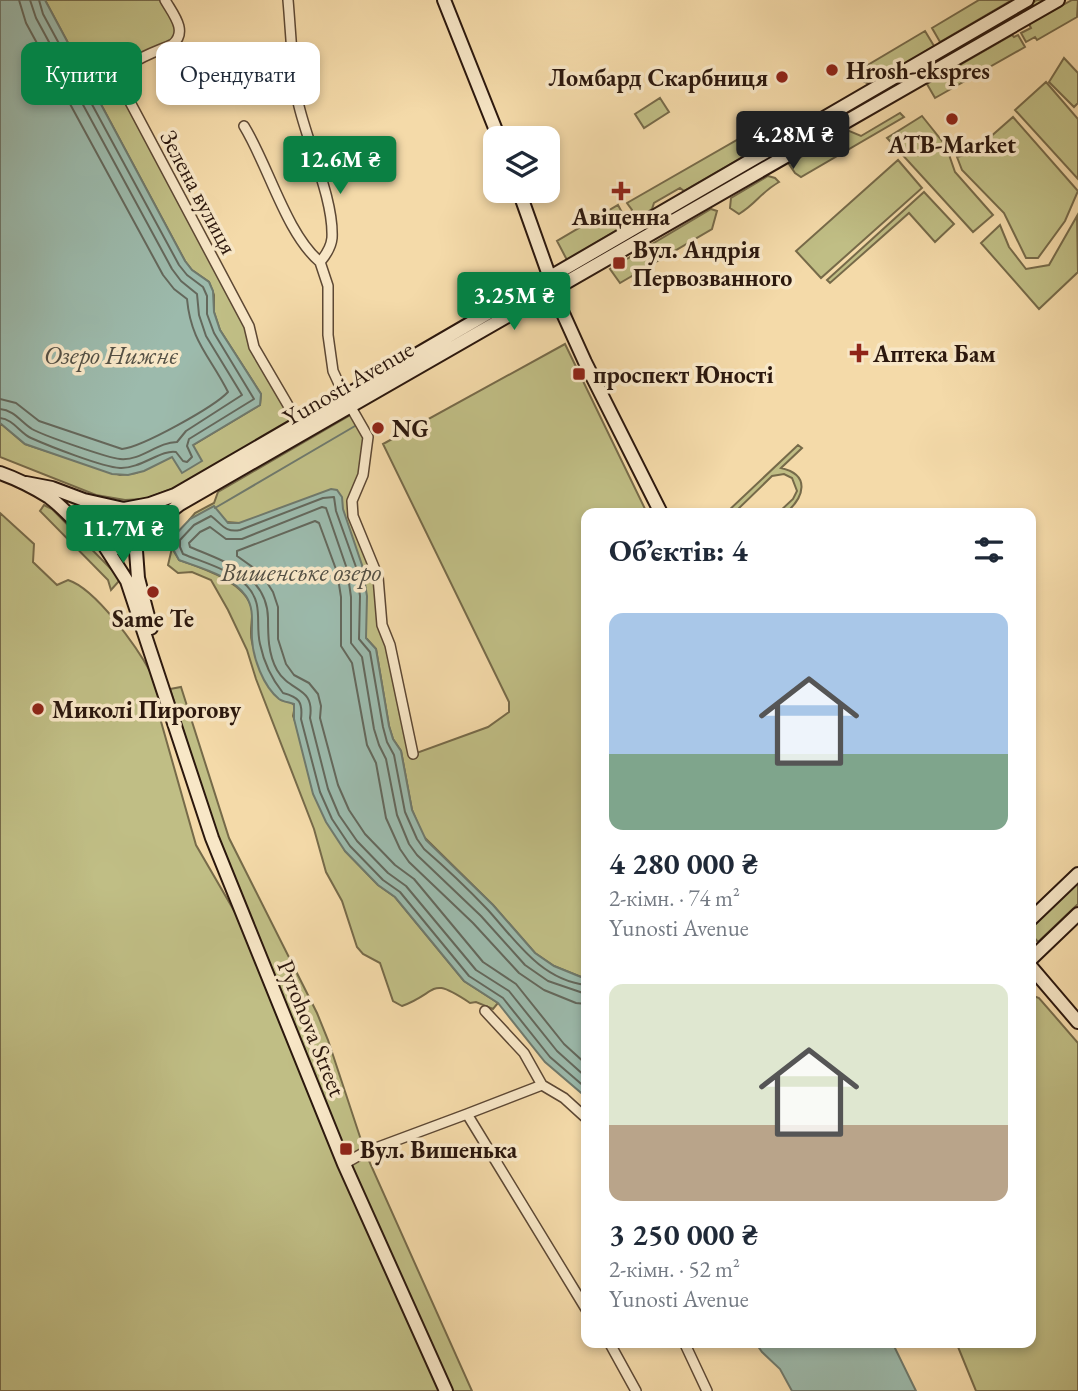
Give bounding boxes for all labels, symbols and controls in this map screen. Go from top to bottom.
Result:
chip: Купити [21,42,142,105]
chip: Орендувати [156,42,320,105]
place label: Hrosh-ekspres [846,55,990,86]
place label: Ломбард Скарбниця [548,62,768,93]
marker: Hrosh-ekspres [824,62,840,78]
marker: Ломбард Скарбниця [774,69,790,85]
pin: 4.28M ₴ [728,111,858,171]
marker: ATB-Market [944,111,960,127]
text: 4.28M ₴ [752,119,834,149]
street label: Зелена вулиця [153,125,245,260]
map controls [483,126,560,203]
button: layers [483,126,560,203]
place label: ATB-Market [887,129,1016,160]
pin: 12.6M ₴ [275,136,405,196]
text: 12.6M ₴ [299,144,381,174]
marker: Авіценна [613,183,629,199]
place label: Авіценна [571,201,671,232]
place label: Вул. Андрія Первозванного [633,234,792,293]
marker: Вул. Андрія Первозванного [611,255,627,271]
pin: 3.25M ₴ [449,272,579,332]
text: 3.25M ₴ [473,280,555,310]
street label: Yunosti Avenue [277,333,419,433]
water label: Озеро Нижнє [44,338,178,372]
place label: Аптека Бам [872,338,996,369]
marker: Аптека Бам [851,345,867,361]
place label: проспект Юності [593,359,774,390]
marker: проспект Юності [571,366,587,382]
place label: NG [392,413,429,444]
marker: NG [370,420,386,436]
pin: 11.7M ₴ [58,505,188,565]
text: 11.7M ₴ [82,513,164,543]
text: Об’єктів: 4 [609,531,748,570]
icon: filters [970,531,1008,569]
water label: Вишенське озеро [220,555,381,589]
marker: Same Te [145,584,161,600]
place label: Same Te [112,603,194,634]
icon: home [746,658,872,784]
place label: Миколі Пирогову [52,694,241,726]
marker: Миколі Пирогову [30,701,46,717]
text: 4 280 000 ₴ [609,844,758,883]
text: 2-кімн. · 74 m² [609,883,740,913]
text: Yunosti Avenue [609,913,749,943]
street label: Pyrohova Street [271,955,354,1101]
icon: home [746,1029,872,1155]
place label: Вул. Вишенька [360,1134,518,1166]
marker: Вул. Вишенька [338,1141,354,1157]
text: 3 250 000 ₴ [609,1215,758,1254]
text: 2-кімн. · 52 m² [609,1254,740,1284]
text: Yunosti Avenue [609,1284,749,1314]

